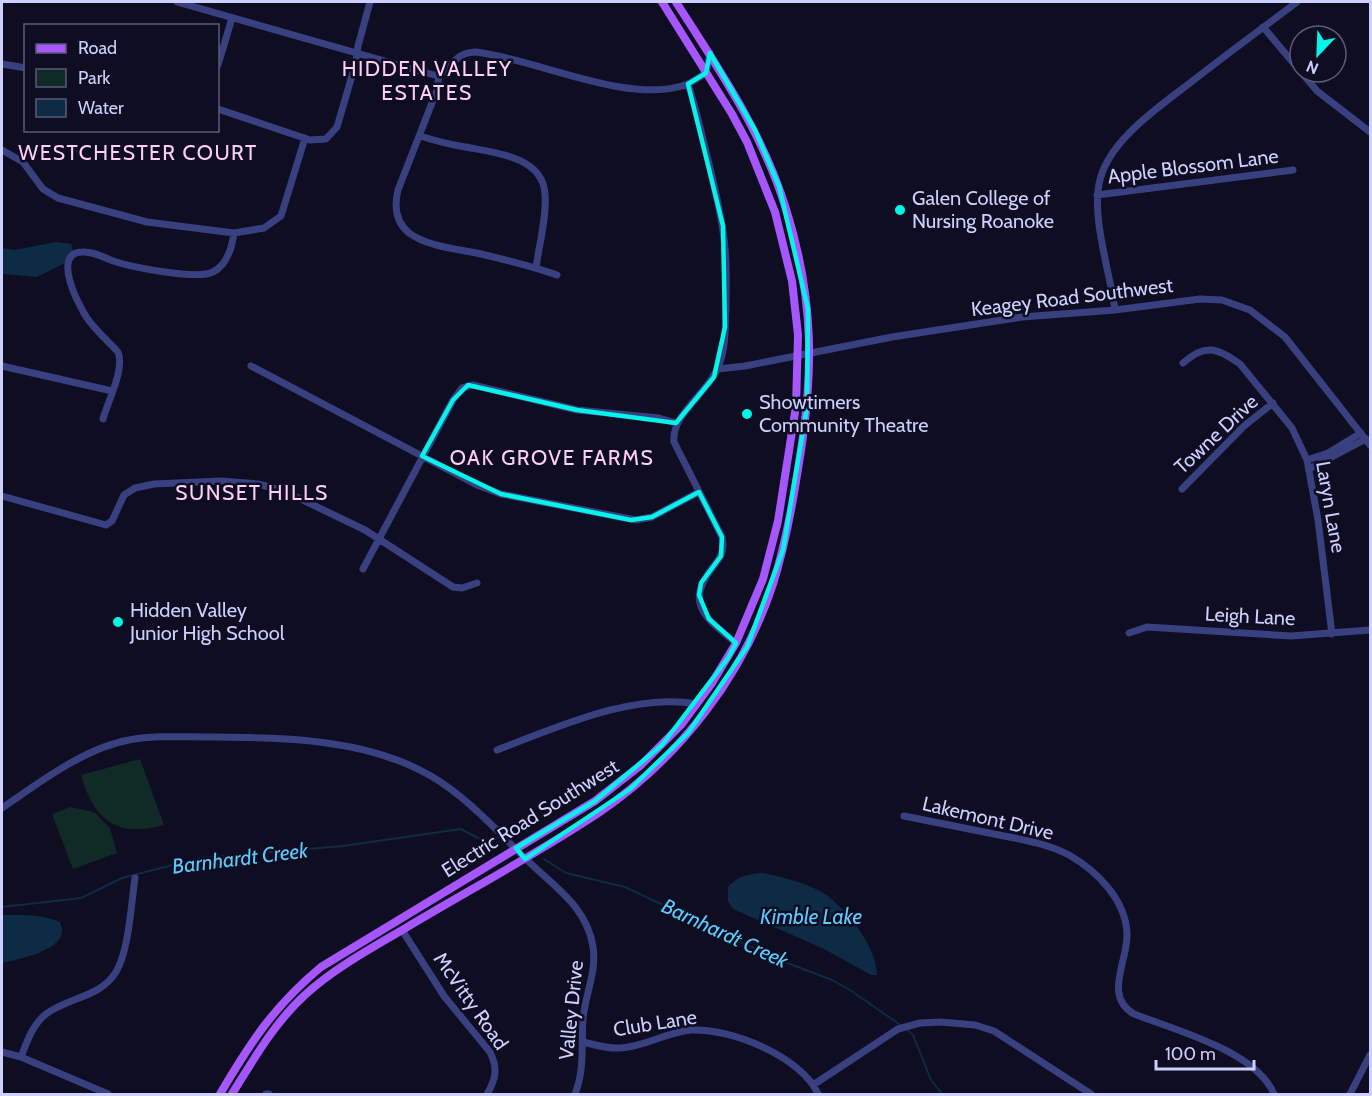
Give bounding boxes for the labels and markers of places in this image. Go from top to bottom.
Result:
place label: Galen College of Nursing Roanoke [912,186,1054,233]
marker: Galen College of Nursing Roanoke [893,203,907,217]
place label: Showtimers Community Theatre [759,390,928,437]
marker: Showtimers Community Theatre [740,407,754,421]
place label: Hidden Valley Junior High School [129,598,285,645]
marker: Hidden Valley Junior High School [111,615,125,629]

